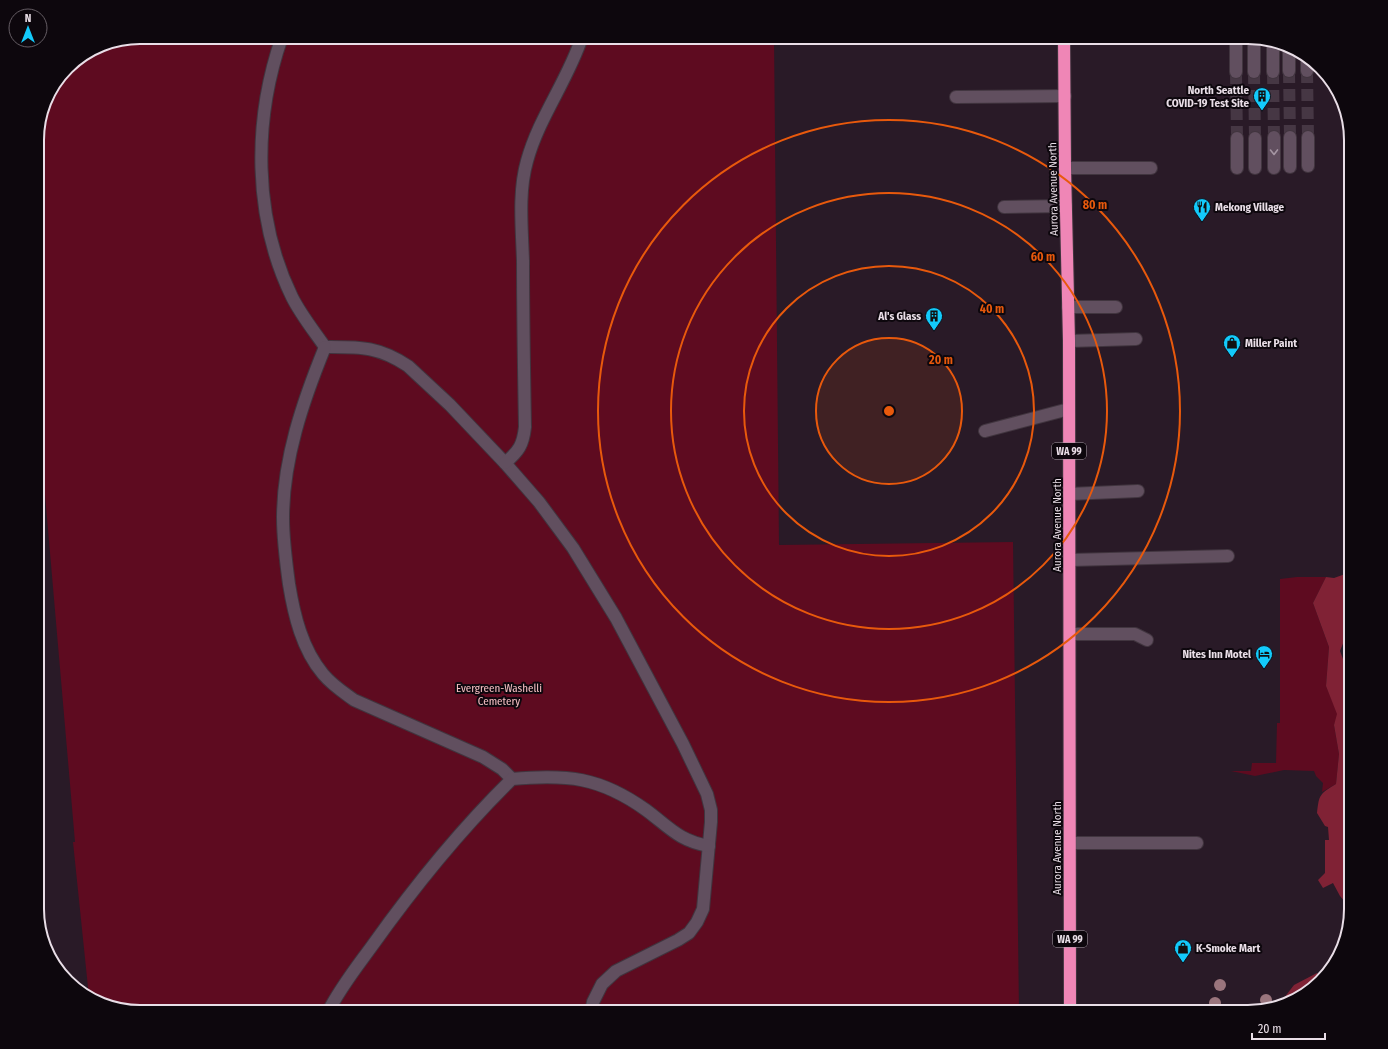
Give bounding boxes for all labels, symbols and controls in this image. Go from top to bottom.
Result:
north arrow [8,8,48,48]
text: N [25,12,31,25]
place label: North Seattle COVID-19 Test Site [1166,84,1249,110]
building icon: North Seattle COVID-19 Test Site [1252,86,1272,111]
street label: Aurora Avenue North [1046,142,1061,236]
one-way arrow [1270,149,1278,155]
restaurant icon: Mekong Village [1192,197,1212,222]
text: 80 m [1083,198,1107,212]
place label: Mekong Village [1215,201,1285,214]
text: 60 m [1031,250,1055,264]
text: 40 m [980,302,1004,316]
building icon: Al's Glass [924,306,944,331]
place label: Al's Glass [877,310,921,323]
shop icon: Miller Paint [1222,333,1242,358]
place label: Miller Paint [1245,337,1297,350]
text: 20 m [928,353,953,367]
centre of rings [882,404,896,418]
road number: WA 99 [1052,443,1086,459]
street label: Aurora Avenue North [1051,478,1064,572]
hotel icon: Nites Inn Motel [1254,644,1274,669]
place label: Nites Inn Motel [1182,648,1252,661]
park label: Evergreen-Washelli Cemetery [456,682,542,708]
street label: Aurora Avenue North [1051,801,1064,895]
road number: WA 99 [1053,931,1087,947]
shop icon: K-Smoke Mart [1173,938,1193,963]
place label: K-Smoke Mart [1196,942,1260,955]
scale bar [1252,1015,1325,1041]
text: 20 m [1258,1022,1282,1036]

